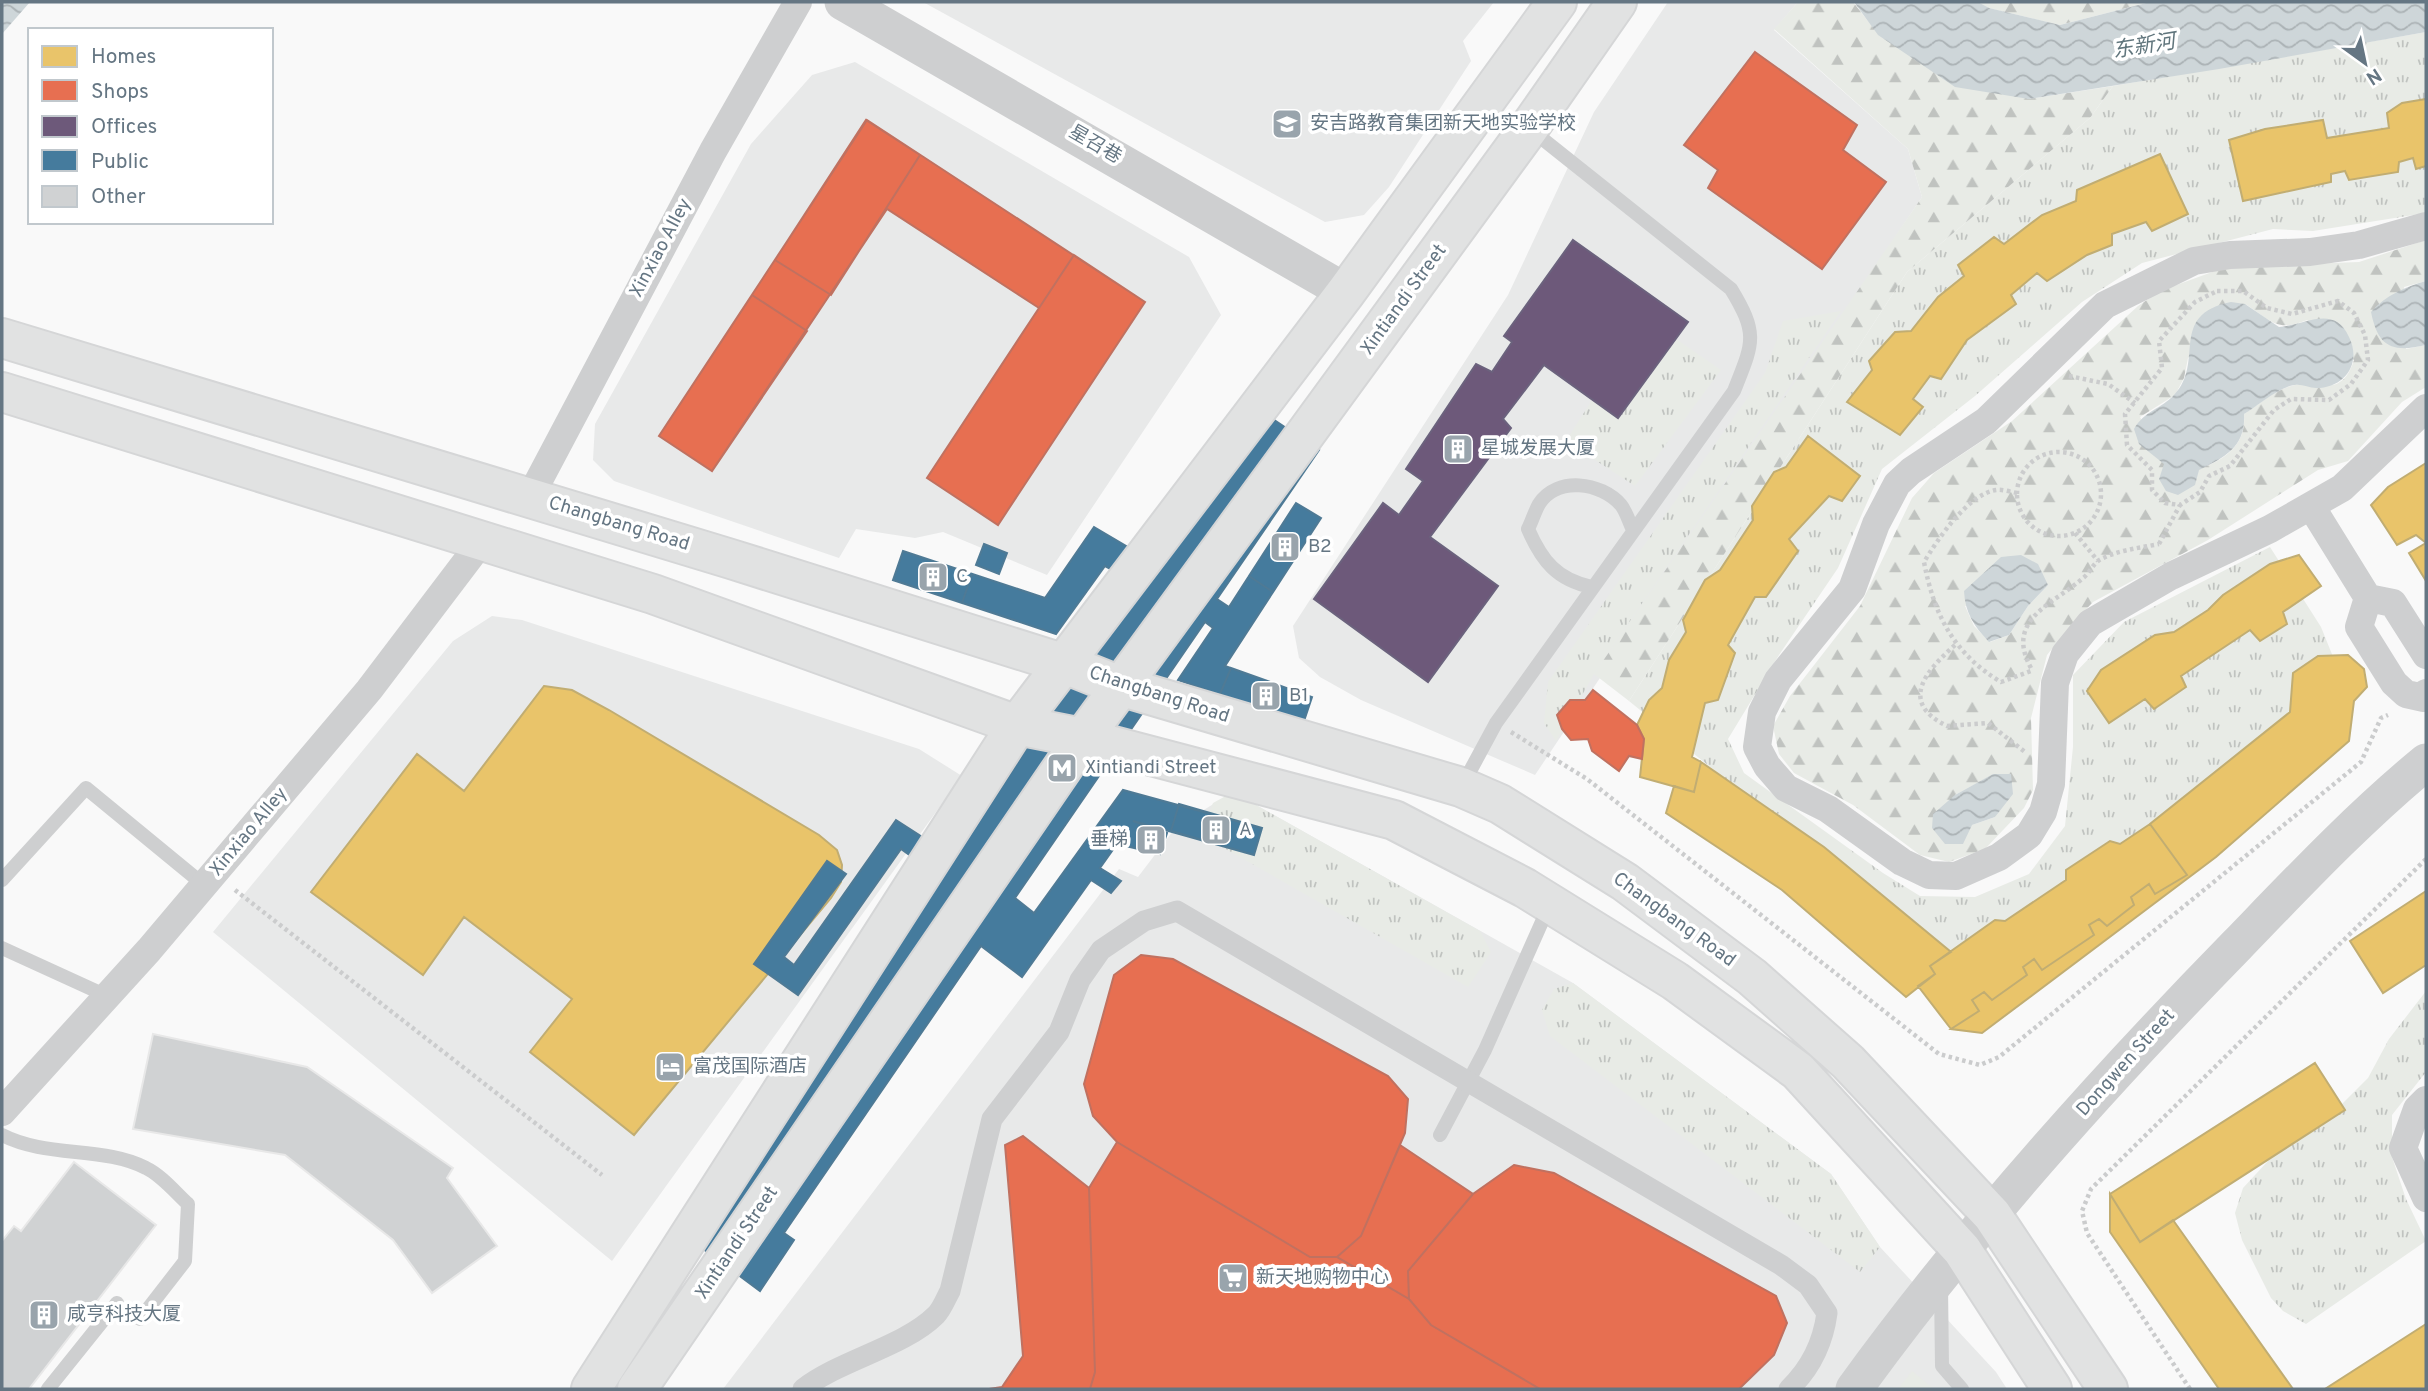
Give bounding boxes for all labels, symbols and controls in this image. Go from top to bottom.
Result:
legend [28,28,273,224]
water label: 东新河 [2111,28,2181,65]
north arrow [2330,28,2400,98]
text: Homes [91,44,156,71]
text: N [2361,62,2385,89]
text: Shops [91,79,149,106]
school or university icon: 安吉路教育集团新天地实验学校 [1270,107,1304,141]
place label: 安吉路教育集团新天地实验学校 [1310,112,1576,136]
text: Offices [91,114,157,141]
street label: 星召巷 [1064,120,1126,170]
text: Public [91,149,149,176]
text: Other [91,184,146,211]
street label: Xinxiao Alley [625,194,697,302]
street label: Xintiandi Street [1356,240,1452,360]
building icon: 星城发展大厦 [1441,432,1475,466]
place label: 星城发展大厦 [1481,437,1595,461]
street label: Changbang Road [546,491,692,557]
building icon: B2 [1268,530,1302,564]
place label: B2 [1308,535,1332,559]
building icon: C [916,560,950,594]
place label: C [956,565,968,589]
street label: Changbang Road [1086,661,1232,729]
building icon: B1 [1249,679,1283,713]
place label: B1 [1289,684,1309,708]
metro station icon: Xintiandi Street [1045,751,1079,785]
place label: Xintiandi Street [1085,756,1216,780]
street label: Xinxiao Alley [205,783,293,881]
building icon: A [1199,813,1233,847]
place label: A [1239,818,1252,842]
building icon: 垂梯 [1134,823,1168,857]
place label: 垂梯 [1090,828,1128,852]
street label: Changbang Road [1608,867,1740,973]
street label: Dongwen Street [2072,1004,2180,1122]
hotel icon: 富茂国际酒店 [653,1050,687,1084]
place label: 富茂国际酒店 [693,1055,807,1079]
street label: Xintiandi Street [690,1182,784,1304]
supermarket icon: 新天地购物中心 [1216,1261,1250,1295]
place label: 新天地购物中心 [1256,1266,1389,1290]
building icon: 咸亨科技大厦 [27,1298,61,1332]
place label: 咸亨科技大厦 [67,1303,181,1327]

